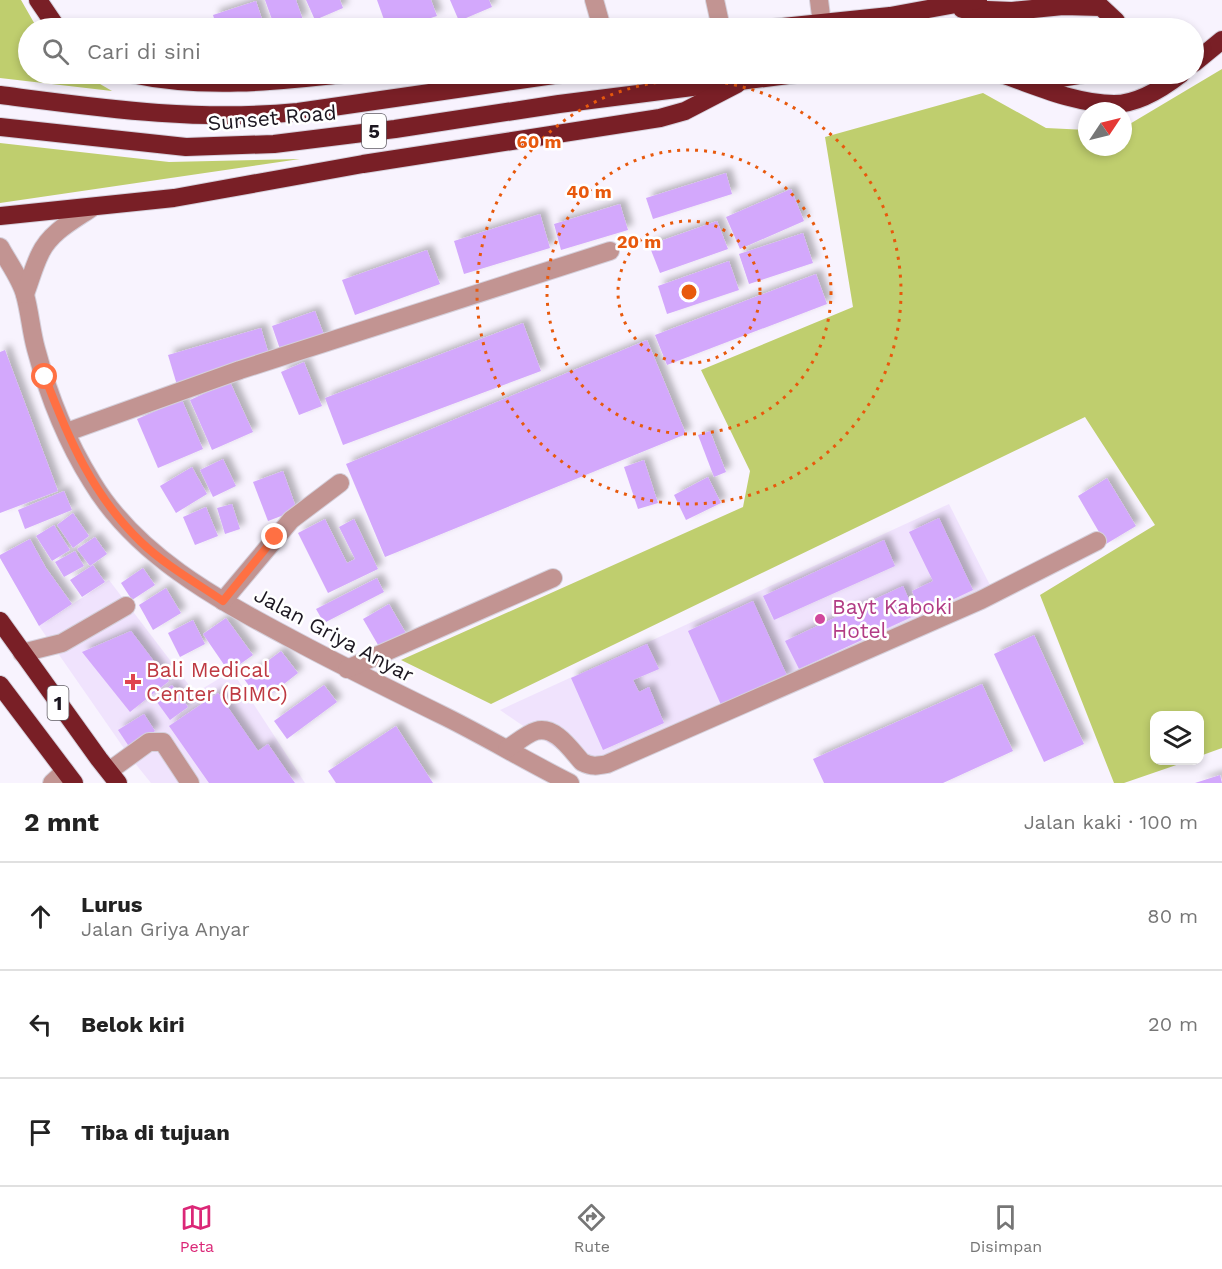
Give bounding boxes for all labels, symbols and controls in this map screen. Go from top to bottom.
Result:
search box [18,18,1204,84]
icon: search [39,35,72,68]
text: Cari di sini [87,39,201,64]
street label: Sunset Road [206,99,338,136]
north arrow [1078,102,1132,156]
road number: 5 [362,114,386,148]
text: 60 m [517,131,561,152]
text: 40 m [566,181,612,202]
text: 20 m [617,231,661,252]
centre of rings [679,282,699,302]
route start [31,363,57,389]
route end [261,523,287,549]
street label: Jalan Griya Anyar [250,582,419,687]
place label: Bayt Kaboki Hotel [832,594,952,643]
marker: Bayt Kaboki Hotel [813,612,827,626]
place label: Bali Medical Center (BIMC) [146,657,288,706]
marker: Bali Medical Center (BIMC) [124,673,142,691]
road number: 1 [48,686,68,720]
map controls [1150,711,1204,765]
button: layers [1150,711,1204,765]
text: 2 mnt [24,807,99,837]
text: Jalan kaki · 100 m [1024,810,1198,834]
text: Lurus [81,892,143,917]
icon: ahead [24,900,57,933]
text: 80 m [1147,904,1198,928]
text: Jalan Griya Anyar [81,917,250,941]
icon: left [24,1008,57,1041]
text: Belok kiri [81,1012,185,1037]
text: 20 m [1148,1012,1198,1036]
icon: arrive [24,1116,57,1149]
text: Tiba di tujuan [81,1120,230,1145]
tab: Peta [180,1201,214,1256]
tab: Rute [574,1201,610,1256]
tab: Disimpan [970,1201,1042,1256]

